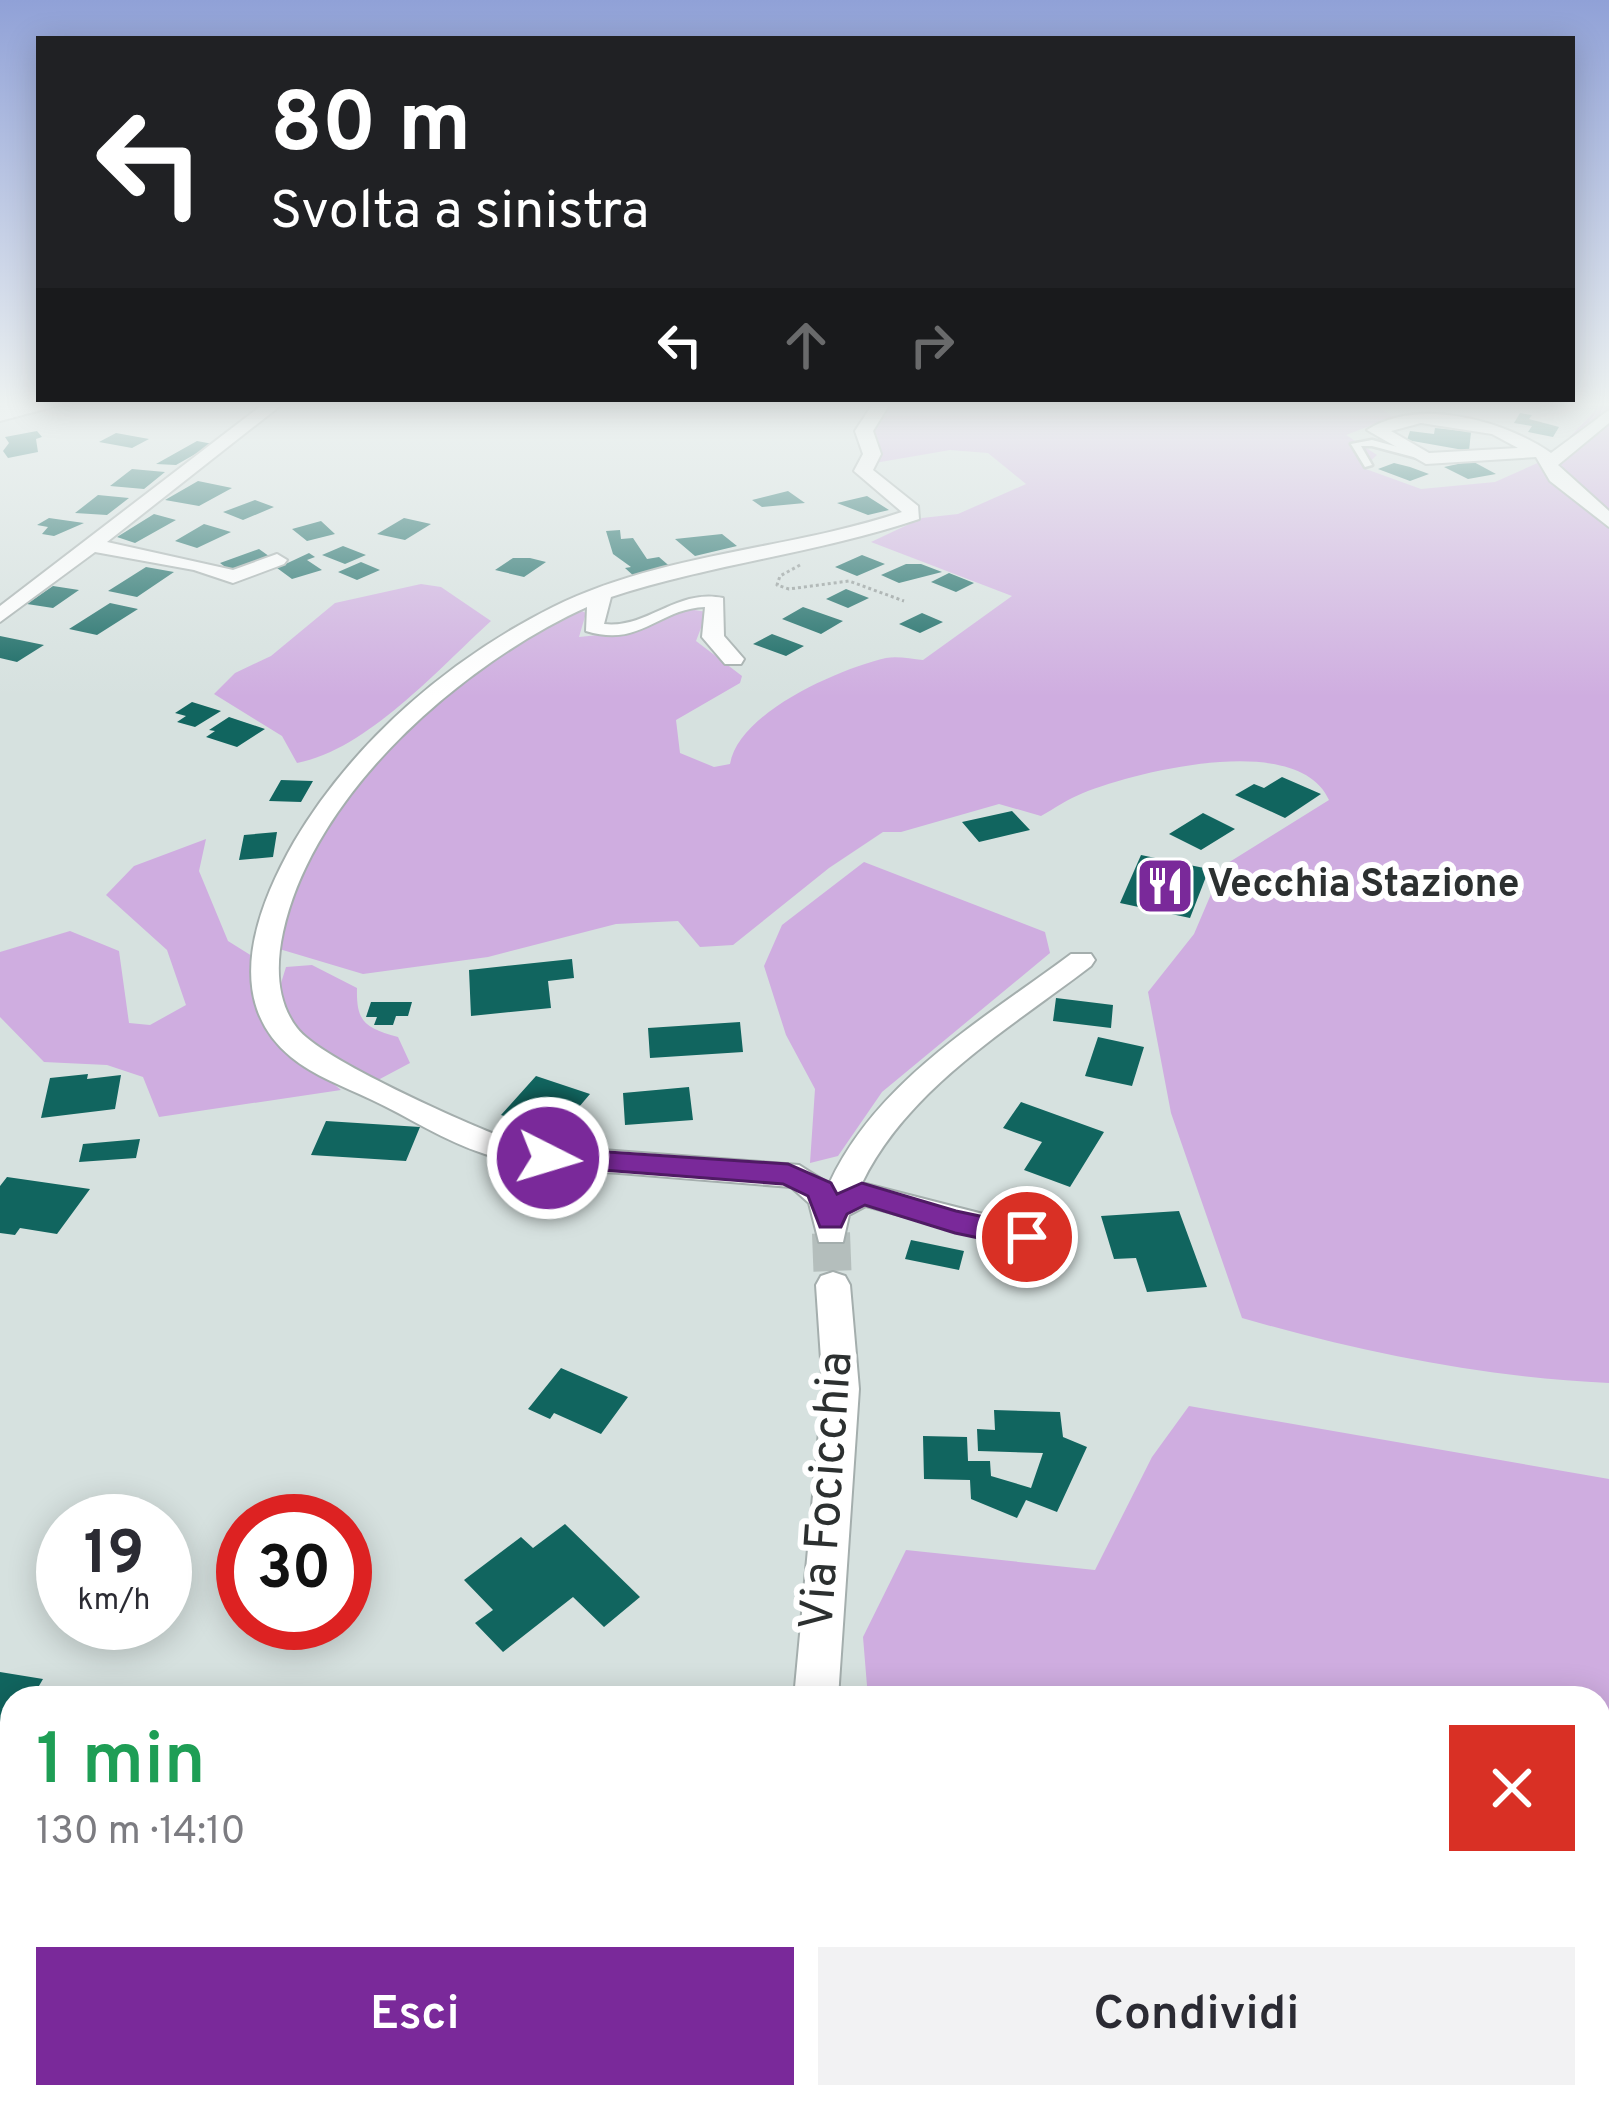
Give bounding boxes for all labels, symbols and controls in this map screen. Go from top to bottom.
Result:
text: 80 m [270,75,471,181]
icon: left [72,84,228,240]
text: Svolta a sinistra [270,179,650,248]
icon: left [647,312,713,378]
icon: ahead [773,312,839,378]
icon: right [899,312,965,378]
restaurant icon: Vecchia Stazione [1134,855,1196,917]
place label: Vecchia Stazione [1207,862,1520,911]
position arrow [485,1095,611,1221]
pin [976,1186,1078,1288]
icon: arrive [994,1204,1060,1270]
street label: Via Focicchia [789,1349,869,1633]
speed limit sign: 30 [216,1494,372,1650]
text: 19 [84,1519,144,1595]
text: km/h [78,1583,150,1620]
text: 1 min [36,1718,206,1810]
button: close [1449,1725,1575,1851]
text: 130 m · 14:10 [36,1809,246,1858]
button: Esci [36,1947,794,2085]
button: Condividi [818,1947,1575,2085]

